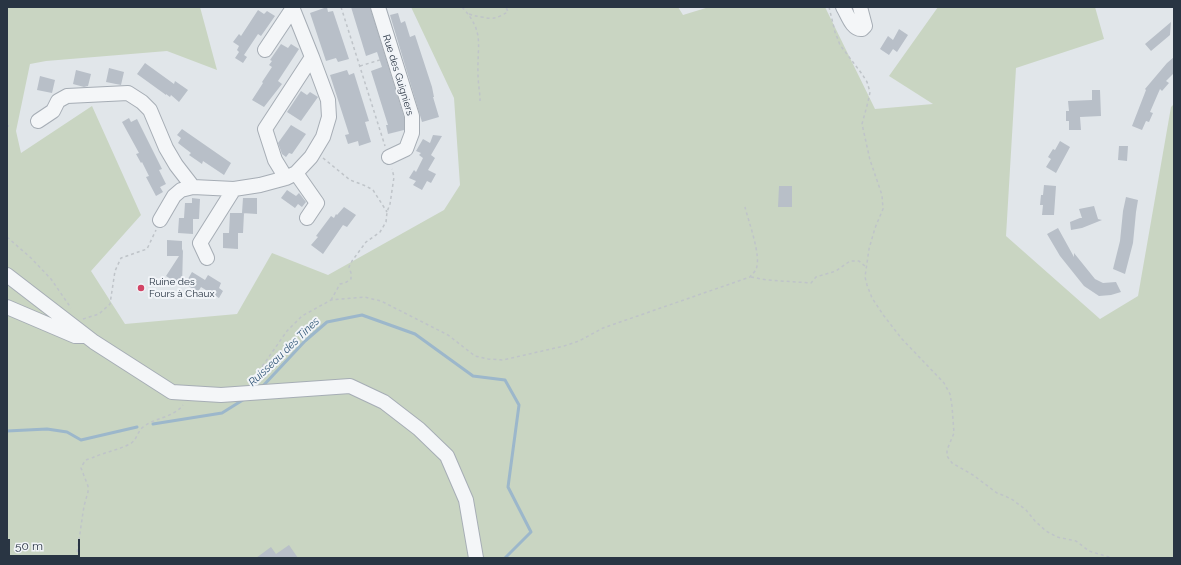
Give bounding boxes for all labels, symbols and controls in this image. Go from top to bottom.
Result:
street label: Rue des Guigniers [380,33,416,117]
place label: Ruine des Fours à Chaux [149,276,214,300]
marker: Ruine des Fours à Chaux [136,283,146,293]
water label: Ruisseau des Tines [246,315,322,389]
scale bar [10,531,82,557]
text: 50 m [15,539,43,553]

